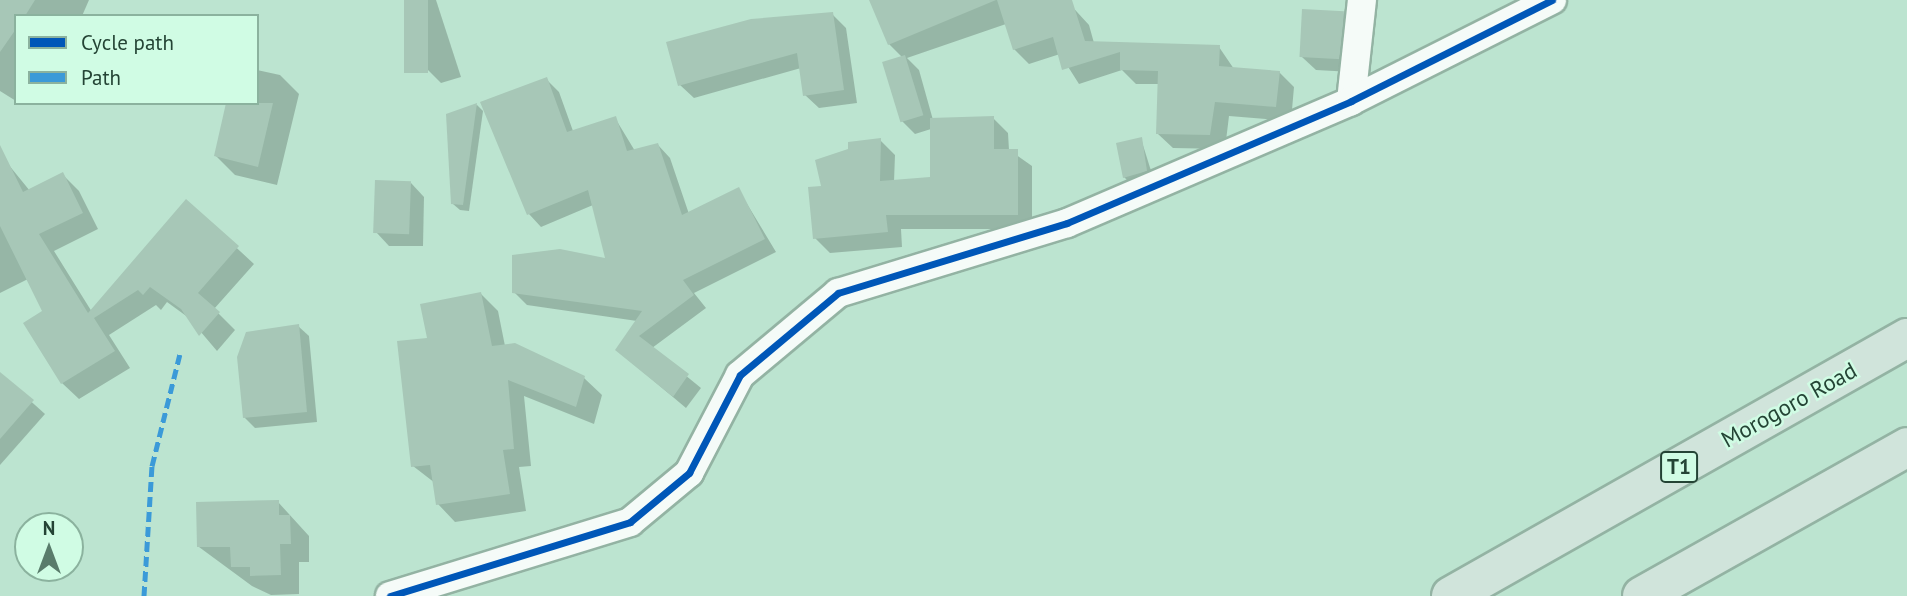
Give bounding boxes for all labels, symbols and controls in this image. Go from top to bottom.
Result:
legend [14,14,259,105]
text: Cycle path [81,29,174,56]
text: Path [81,64,121,91]
street label: Morogoro Road [1717,356,1861,454]
road number: T1 [1660,449,1698,484]
north arrow [14,512,84,582]
text: N [43,516,55,540]

